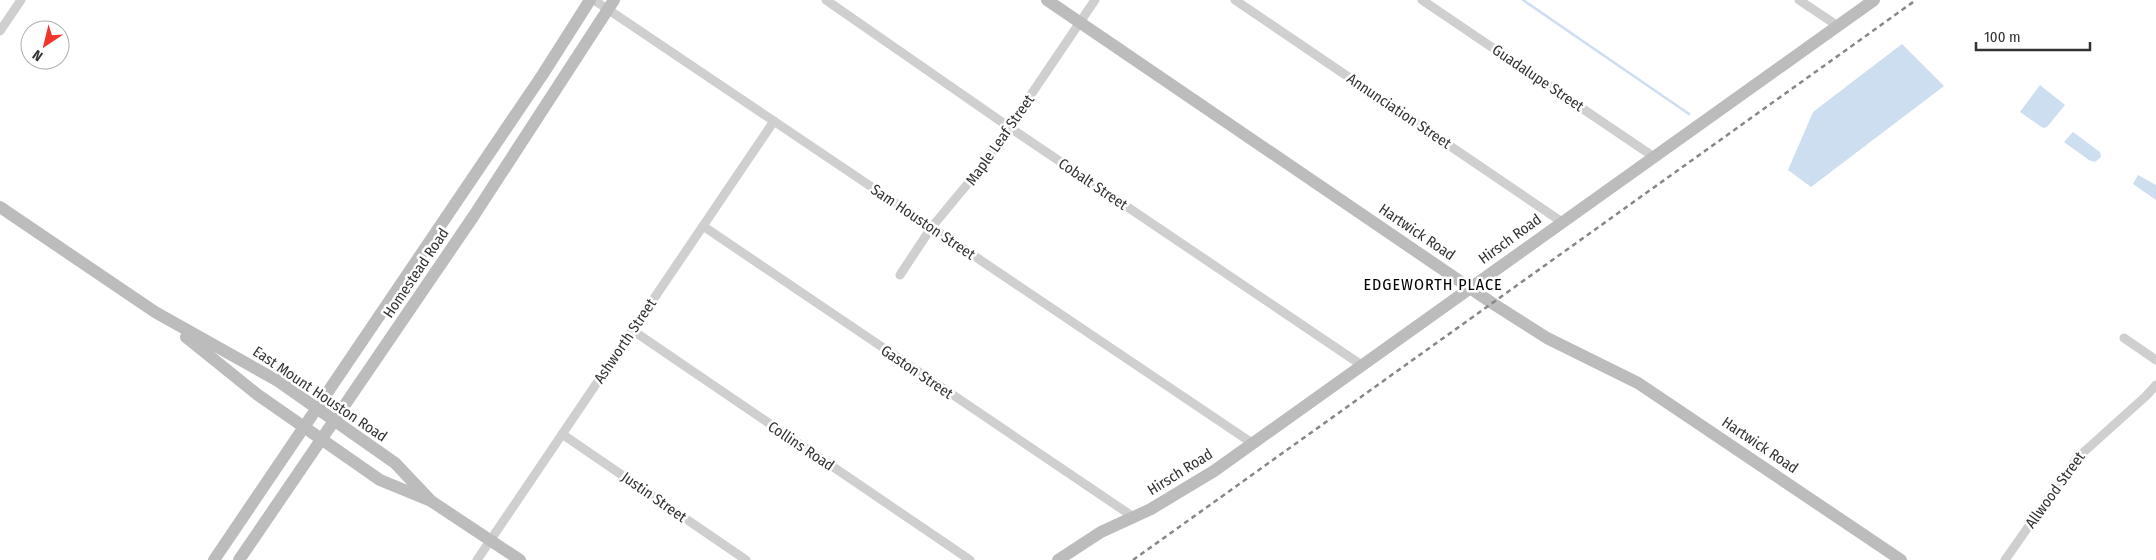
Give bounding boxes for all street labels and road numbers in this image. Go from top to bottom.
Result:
street label: Guadalupe Street [1489,41,1587,115]
street label: Annunciation Street [1343,69,1455,153]
street label: Maple Leaf Street [962,91,1038,189]
street label: Cobalt Street [1055,154,1131,214]
street label: Sam Houston Street [867,180,979,264]
street label: Hartwick Road [1375,200,1459,264]
street label: Hirsch Road [1475,210,1545,268]
street label: Homestead Road [379,225,453,321]
street label: Ashworth Street [590,295,660,387]
street label: Gaston Street [878,341,957,403]
street label: East Mount Houston Road [249,342,391,446]
street label: Hartwick Road [1718,413,1802,477]
street label: Collins Road [765,417,837,475]
street label: Hirsch Road [1144,445,1216,499]
street label: Allwood Street [2021,448,2089,532]
street label: Justin Street [618,468,690,526]

